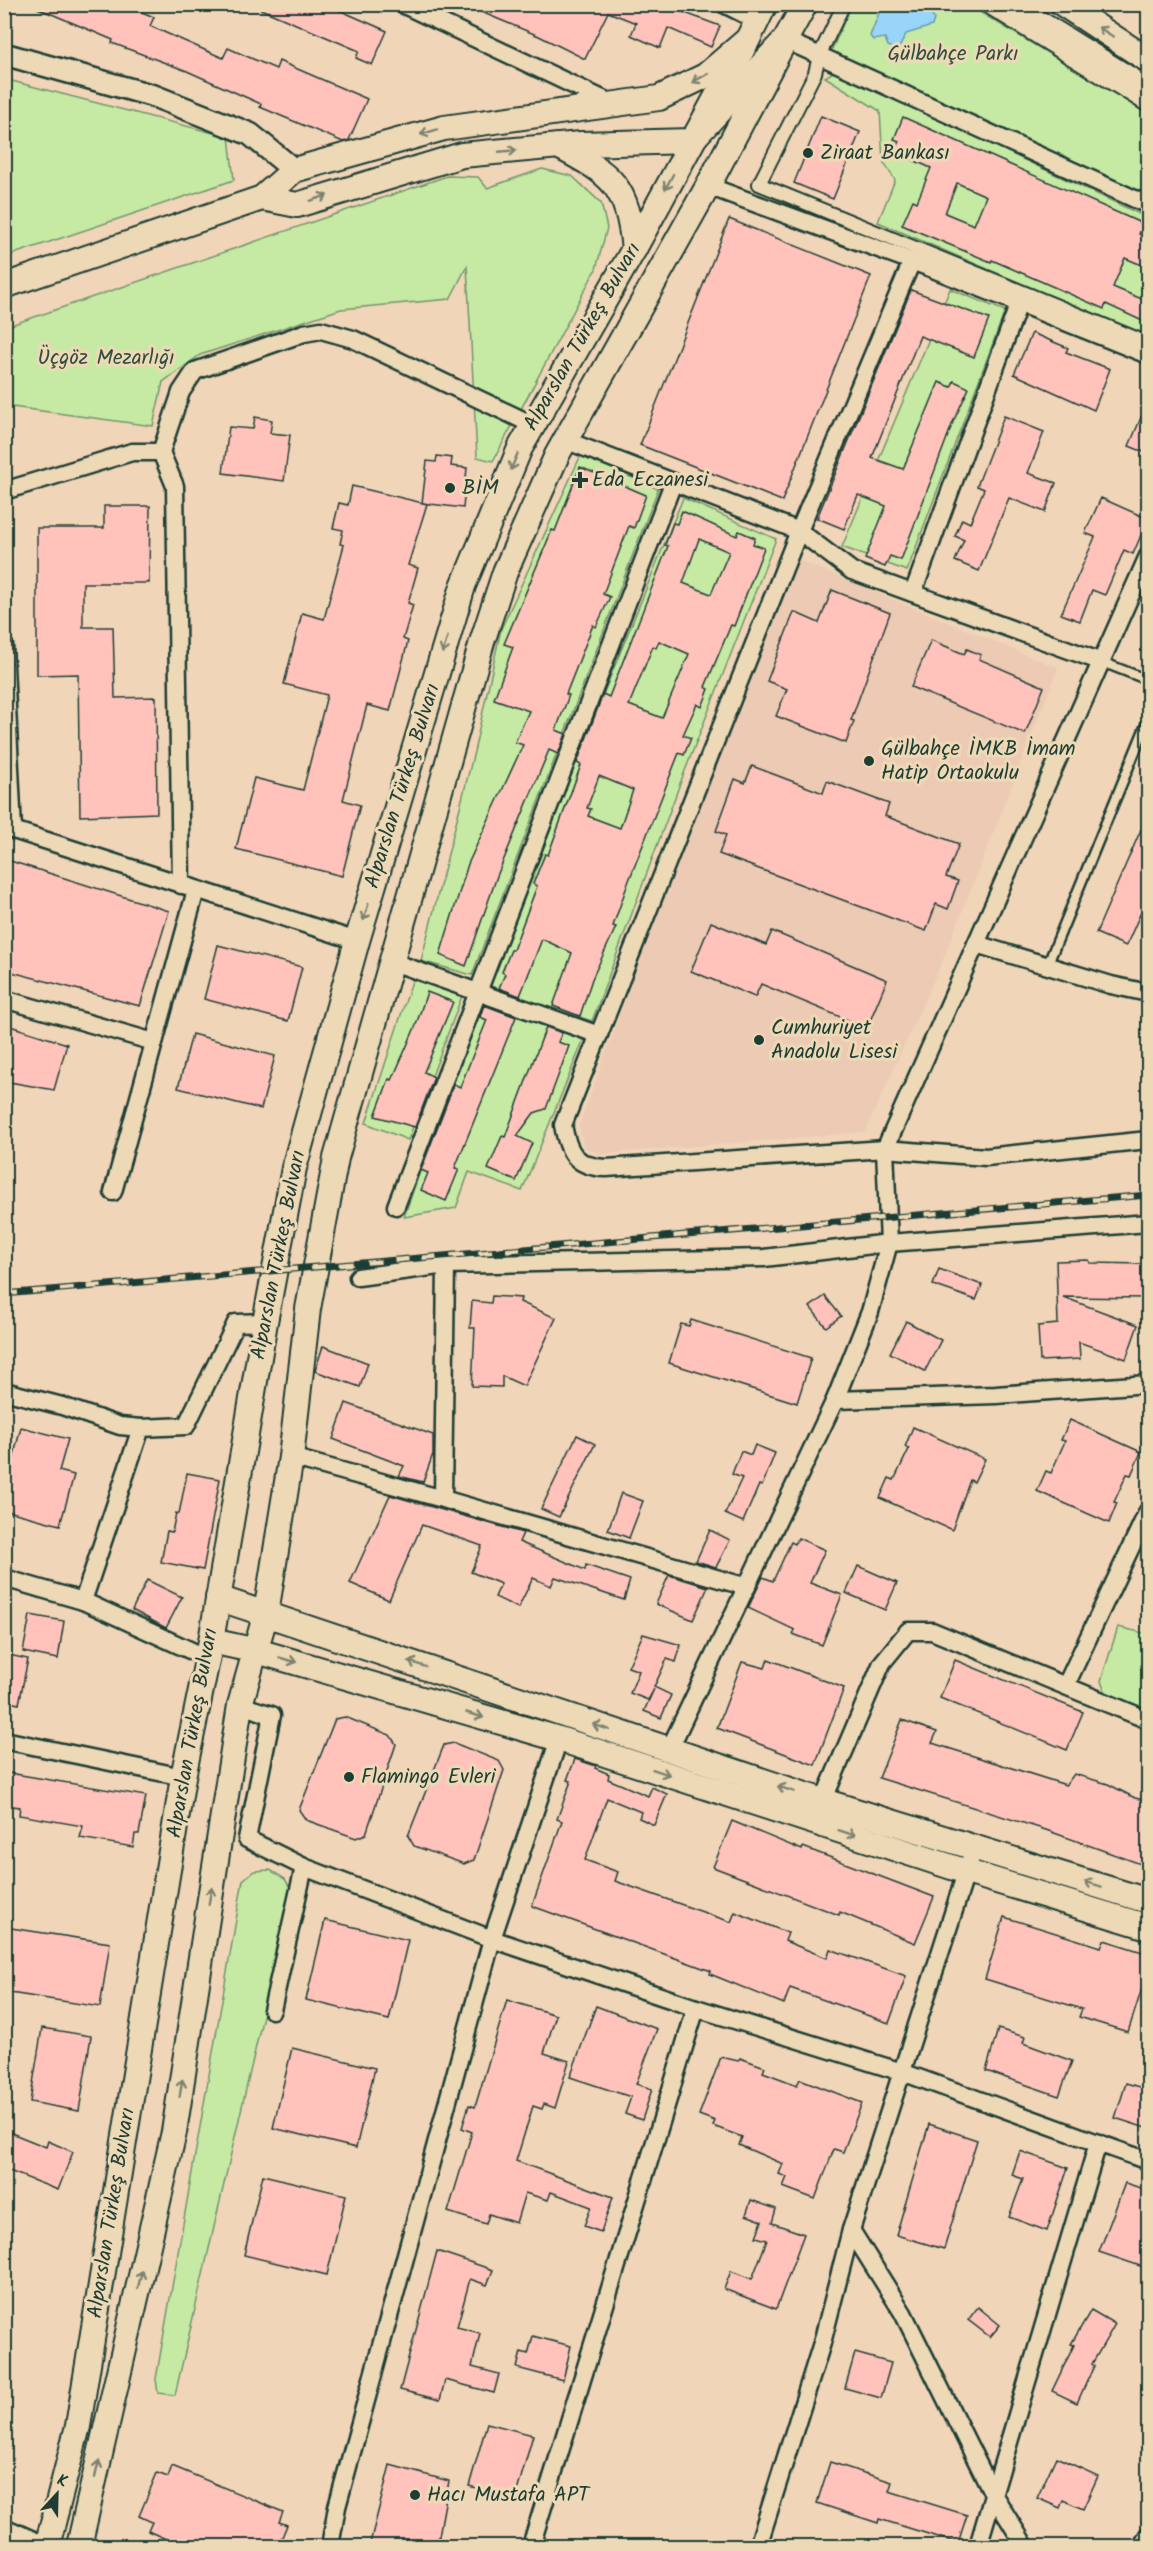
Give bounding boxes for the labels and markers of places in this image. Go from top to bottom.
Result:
place label: Ziraat Bankası [820,137,950,170]
marker: Ziraat Bankası [801,146,815,160]
place label: Eda Eczanesi [592,464,709,497]
place label: BİM [462,472,499,505]
marker: Eda Eczanesi [573,473,587,487]
marker: BİM [443,481,457,495]
place label: Gülbahçe İMKB İmam Hatip Ortaokulu [881,733,1076,790]
marker: Gülbahçe İMKB İmam Hatip Ortaokulu [862,754,876,768]
place label: Cumhuriyet Anadolu Lisesi [771,1012,898,1069]
marker: Cumhuriyet Anadolu Lisesi [752,1033,766,1047]
place label: Flamingo Evleri [361,1761,496,1794]
marker: Flamingo Evleri [342,1770,356,1784]
place label: Hacı Mustafa APT [427,2479,591,2512]
marker: Hacı Mustafa APT [408,2488,422,2502]

